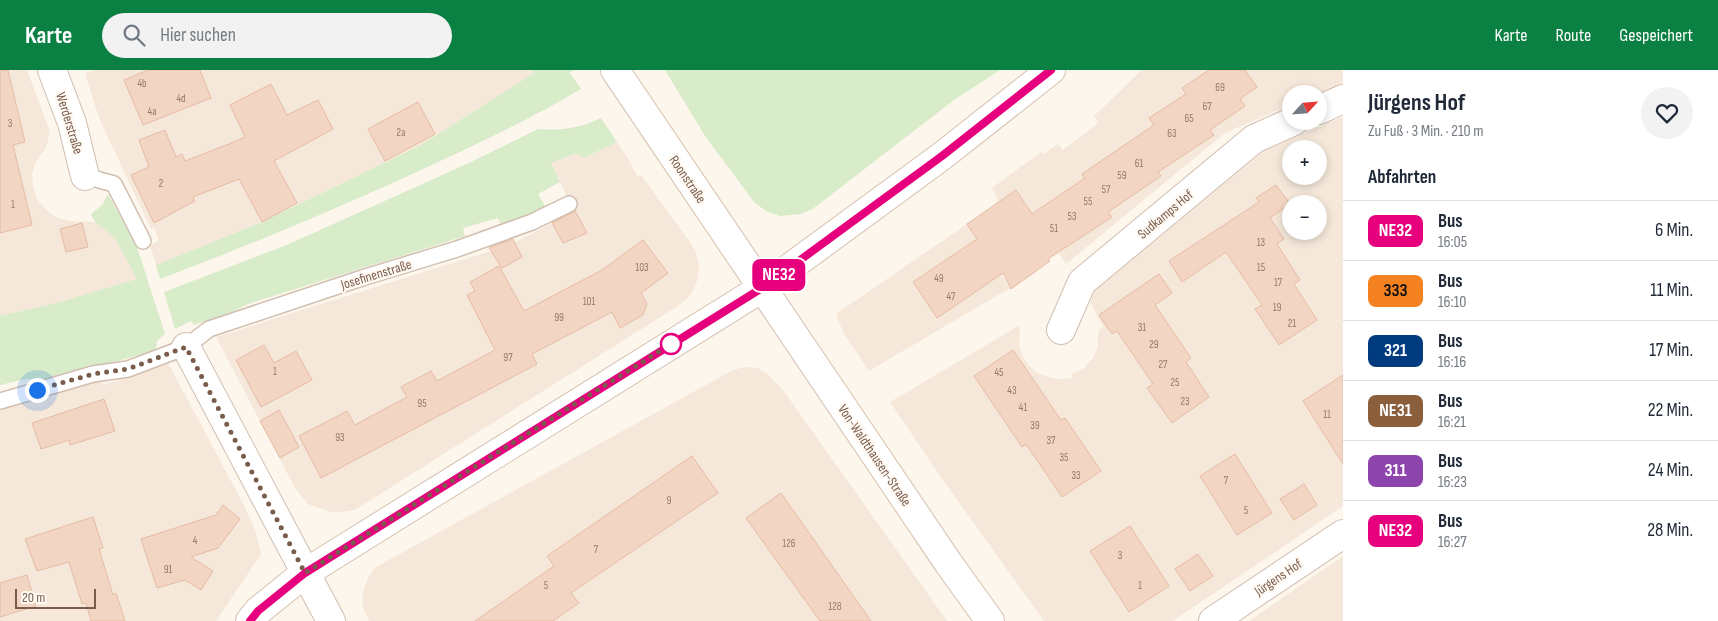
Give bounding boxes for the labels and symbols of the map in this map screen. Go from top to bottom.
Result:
house number: 4b [137,77,147,90]
house number: 69 [1215,81,1225,94]
north arrow [1282,85,1328,130]
street label: Werderstraße [52,90,87,156]
house number: 4d [176,92,186,105]
house number: 67 [1202,100,1212,113]
house number: 4a [148,105,156,118]
house number: 65 [1184,112,1194,125]
house number: 3 [8,117,13,130]
house number: 2a [397,126,405,139]
house number: 63 [1167,127,1177,140]
street label: Roonstraße [665,152,710,206]
house number: 61 [1135,157,1143,170]
house number: 59 [1117,169,1127,182]
house number: 2 [159,177,164,190]
house number: 57 [1102,183,1111,196]
street label: Sudkamps Hof [1134,186,1197,243]
house number: 55 [1084,195,1092,208]
house number: 1 [11,198,15,211]
house number: 53 [1067,210,1077,223]
house number: 51 [1050,222,1058,235]
house number: 13 [1257,236,1266,249]
street label: Josefinenstraße [338,256,414,294]
line badge: NE32 [744,259,814,291]
house number: 103 [635,261,649,274]
house number: 15 [1257,261,1265,274]
house number: 49 [934,272,944,285]
house number: 17 [1274,276,1283,289]
house number: 47 [947,290,956,303]
house number: 101 [583,295,595,308]
house number: 19 [1273,301,1281,314]
house number: 99 [554,311,564,324]
house number: 21 [1288,317,1296,330]
house number: 31 [1138,321,1146,334]
unlabelled marker [660,333,682,355]
house number: 29 [1149,338,1159,351]
house number: 97 [503,351,513,364]
house number: 27 [1159,358,1168,371]
house number: 1 [273,365,277,378]
house number: 45 [994,366,1004,379]
house number: 25 [1171,376,1179,389]
your location [25,378,50,403]
house number: 43 [1007,384,1017,397]
house number: 23 [1180,395,1190,408]
house number: 95 [417,397,427,410]
street label: Von-Waldthausen-Straße [834,401,915,509]
house number: 41 [1019,401,1027,414]
house number: 11 [1323,408,1331,421]
house number: 39 [1030,419,1040,432]
house number: 93 [335,431,345,444]
house number: 37 [1046,434,1056,447]
house number: 35 [1059,451,1069,464]
house number: 33 [1071,469,1081,482]
house number: 7 [1224,474,1229,487]
house number: 9 [667,494,672,507]
house number: 5 [1244,504,1248,517]
house number: 4 [193,534,198,547]
house number: 126 [782,537,796,550]
house number: 7 [594,543,599,556]
house number: 3 [1118,549,1123,562]
street label: Jürgens Hof [1250,555,1306,600]
house number: 91 [164,563,173,576]
house number: 5 [544,579,548,592]
house number: 1 [1138,579,1142,592]
scale bar [15,586,96,609]
house number: 128 [828,600,842,613]

